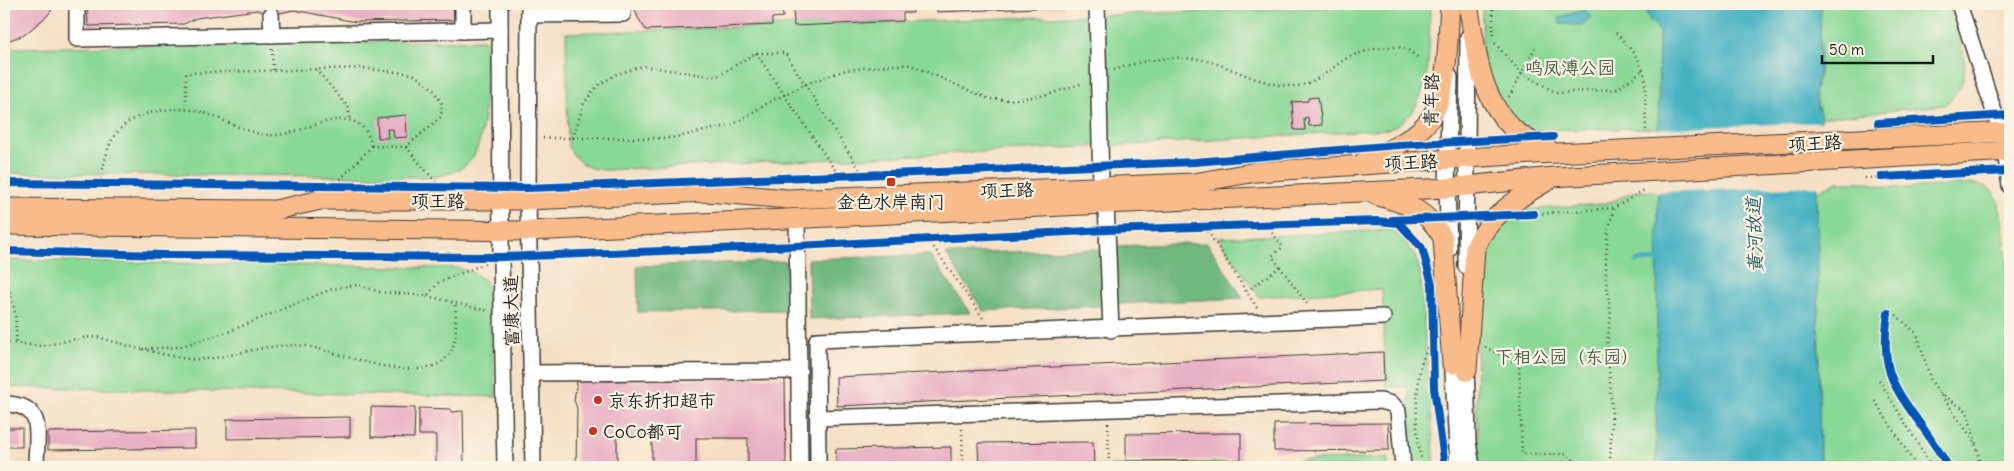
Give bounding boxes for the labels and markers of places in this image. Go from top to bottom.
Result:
marker: 金色水岸南门 [885,176,897,188]
place label: 金色水岸南门 [837,190,945,213]
place label: 京东折扣超市 [608,389,716,412]
marker: 京东折扣超市 [592,394,604,406]
place label: CoCo都可 [603,420,683,443]
marker: CoCo都可 [587,425,599,437]

